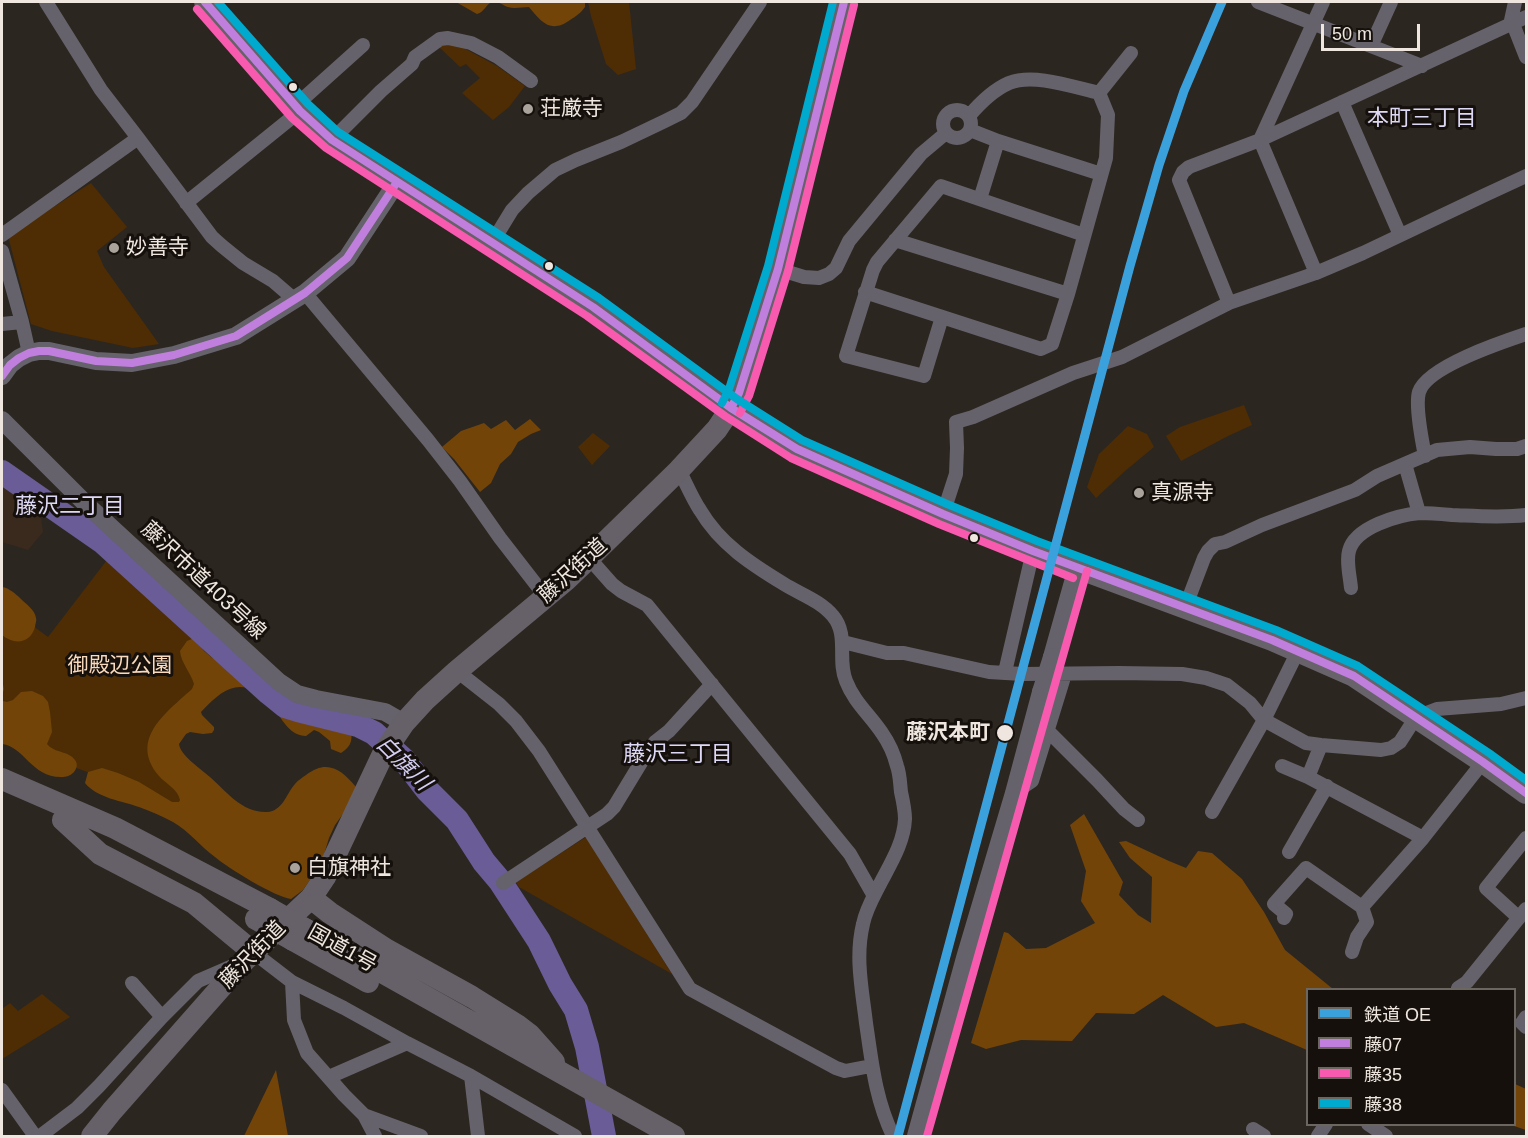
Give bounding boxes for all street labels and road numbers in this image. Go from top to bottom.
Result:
street label: 藤沢市道403号線 [136,517,270,645]
street label: 藤沢街道 [533,534,613,608]
street label: 藤沢街道 [215,916,291,994]
street label: 国道1号 [303,920,381,978]

